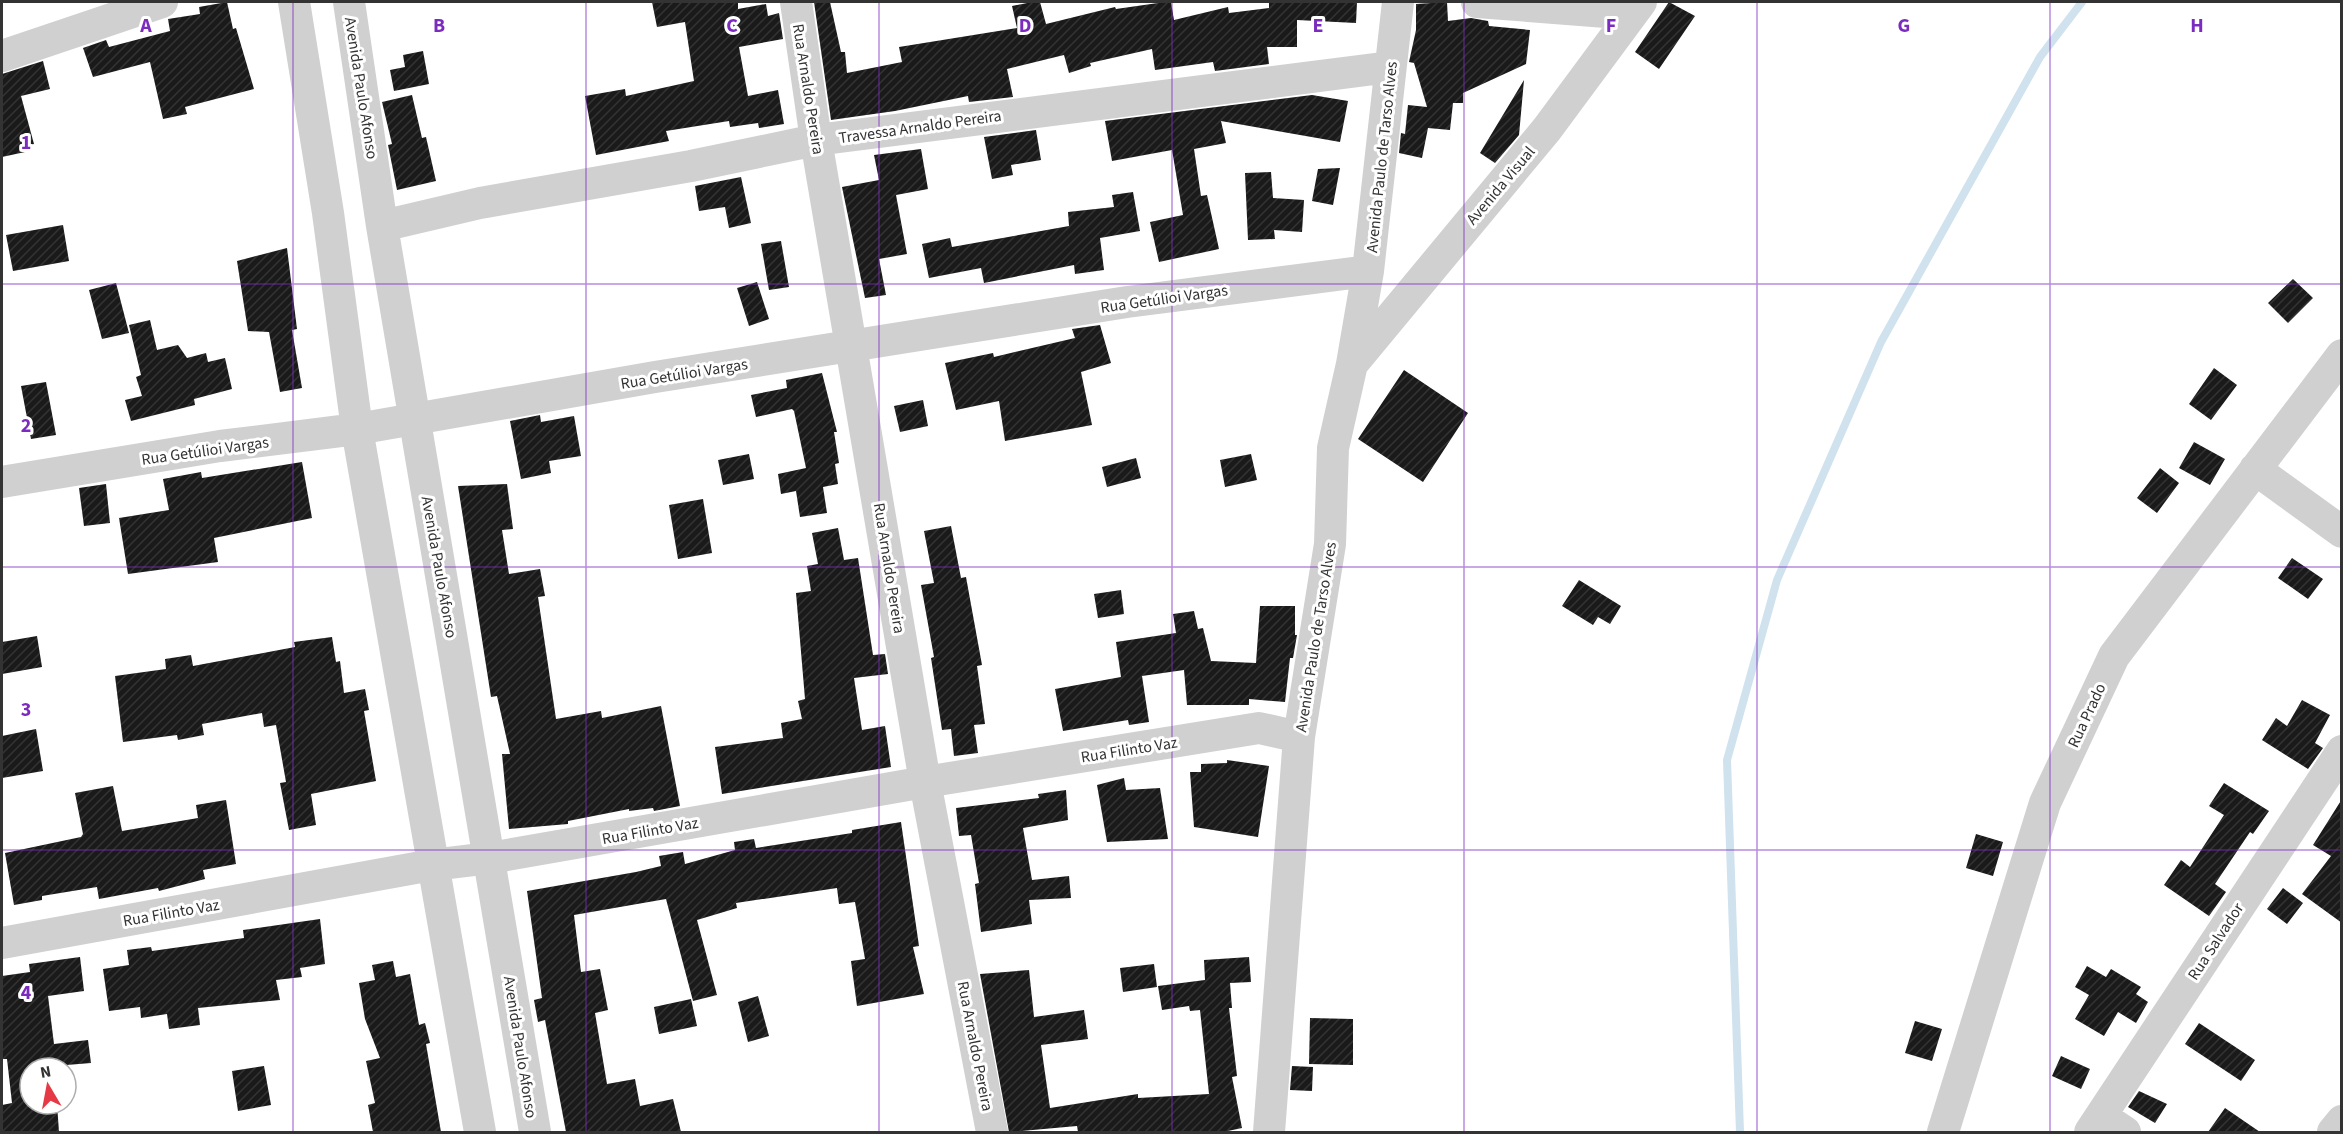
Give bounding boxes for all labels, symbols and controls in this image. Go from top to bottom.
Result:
text: A [139,12,152,40]
text: B [433,12,445,40]
text: C [726,12,738,40]
text: D [1019,12,1031,40]
text: E [1313,12,1323,40]
text: F [1606,12,1616,40]
text: G [1898,12,1910,40]
text: H [2190,12,2204,40]
street label: Avenida Paulo Afonso [339,15,383,161]
street label: Rua Arnaldo Pereira [787,22,829,156]
street label: Avenida Paulo de Tarso Alves [1361,60,1403,254]
street label: Travessa Arnaldo Pereira [837,105,1003,149]
text: 1 [21,129,31,157]
street label: Avenida Visual [1461,142,1540,230]
street label: Rua Getúlioi Vargas [1099,279,1230,319]
street label: Rua Getúlioi Vargas [619,353,750,395]
text: 2 [21,412,31,440]
street label: Rua Getúlioi Vargas [140,431,271,471]
street label: Avenida Paulo Afonso [416,495,462,640]
street label: Rua Arnaldo Pereira [868,501,910,635]
street label: Avenida Paulo de Tarso Alves [1290,540,1342,734]
street label: Rua Prado [2062,680,2111,751]
text: 3 [21,696,31,724]
street label: Rua Filinto Vaz [1079,731,1179,768]
street label: Rua Filinto Vaz [600,812,700,850]
street label: Rua Filinto Vaz [121,894,221,932]
street label: Rua Salvador [2183,898,2249,984]
street label: Avenida Paulo Afonso [498,974,542,1120]
text: 4 [21,979,32,1007]
street label: Rua Arnaldo Pereira [952,979,998,1113]
north arrow [18,1056,78,1116]
text: N [38,1060,53,1084]

